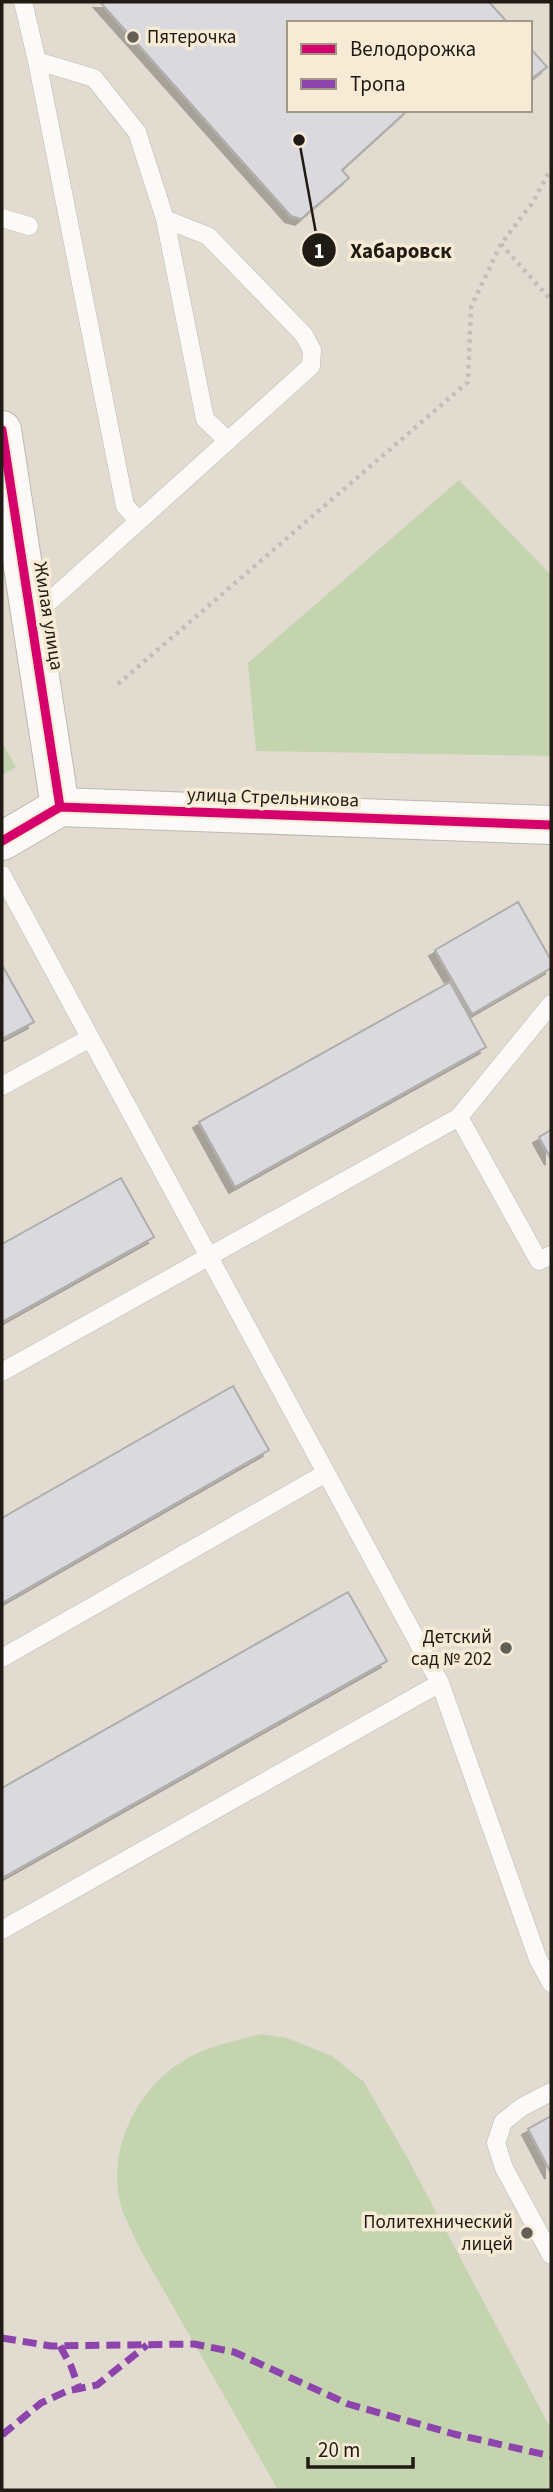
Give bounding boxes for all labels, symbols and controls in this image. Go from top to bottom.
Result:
legend [287,21,532,112]
place label: Пятерочка [147,24,236,51]
marker: Пятерочка [125,29,141,45]
text: Велодорожка [350,34,476,64]
text: Тропа [350,69,406,99]
callout: Хабаровск [301,229,466,271]
text: 1 [313,236,325,266]
text: Хабаровск [350,236,452,266]
street label: Жилая улица [26,560,70,672]
street label: улица Стрельникова [187,782,359,814]
place label: Детский сад № 202 [411,1624,492,1673]
marker: Детский сад № 202 [498,1640,514,1656]
place label: Политехнический лицей [363,2209,513,2258]
marker: Политехнический лицей [519,2225,535,2241]
scale bar [308,2426,413,2470]
text: 20 m [318,2435,360,2465]

